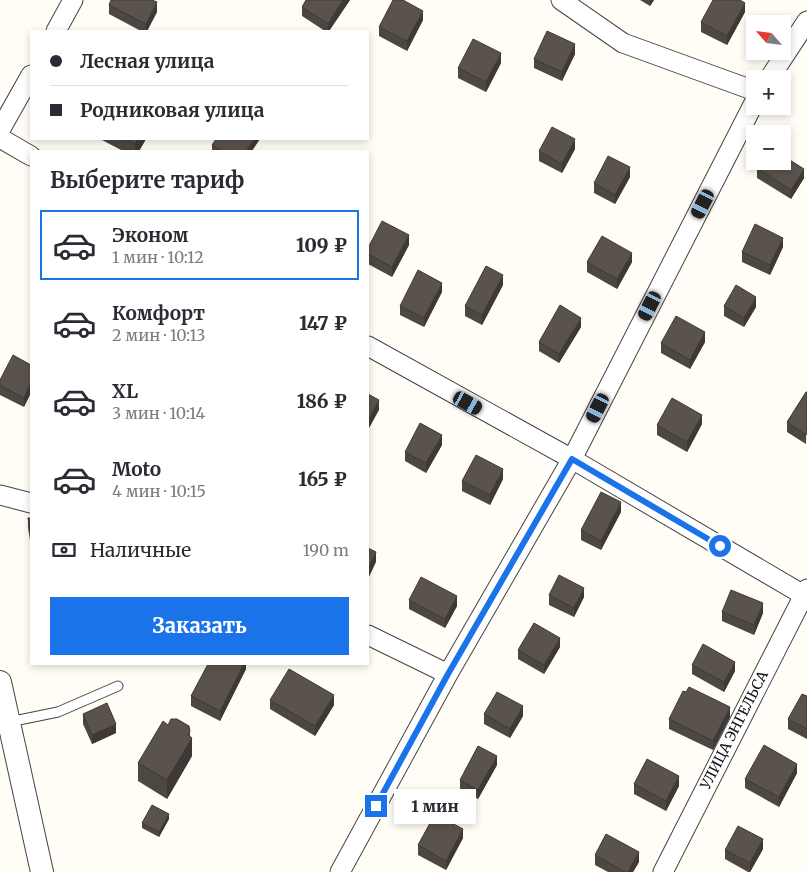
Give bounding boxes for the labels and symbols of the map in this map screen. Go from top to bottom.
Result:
north arrow [746,15,791,60]
car [689,187,716,221]
car [636,289,663,323]
car [451,389,484,417]
car [584,391,611,425]
route start [709,535,731,557]
street label: УЛИЦА ЭНГЕЛЬСА [696,668,772,793]
callout: 1 мин [394,788,476,824]
route end [365,795,387,817]

